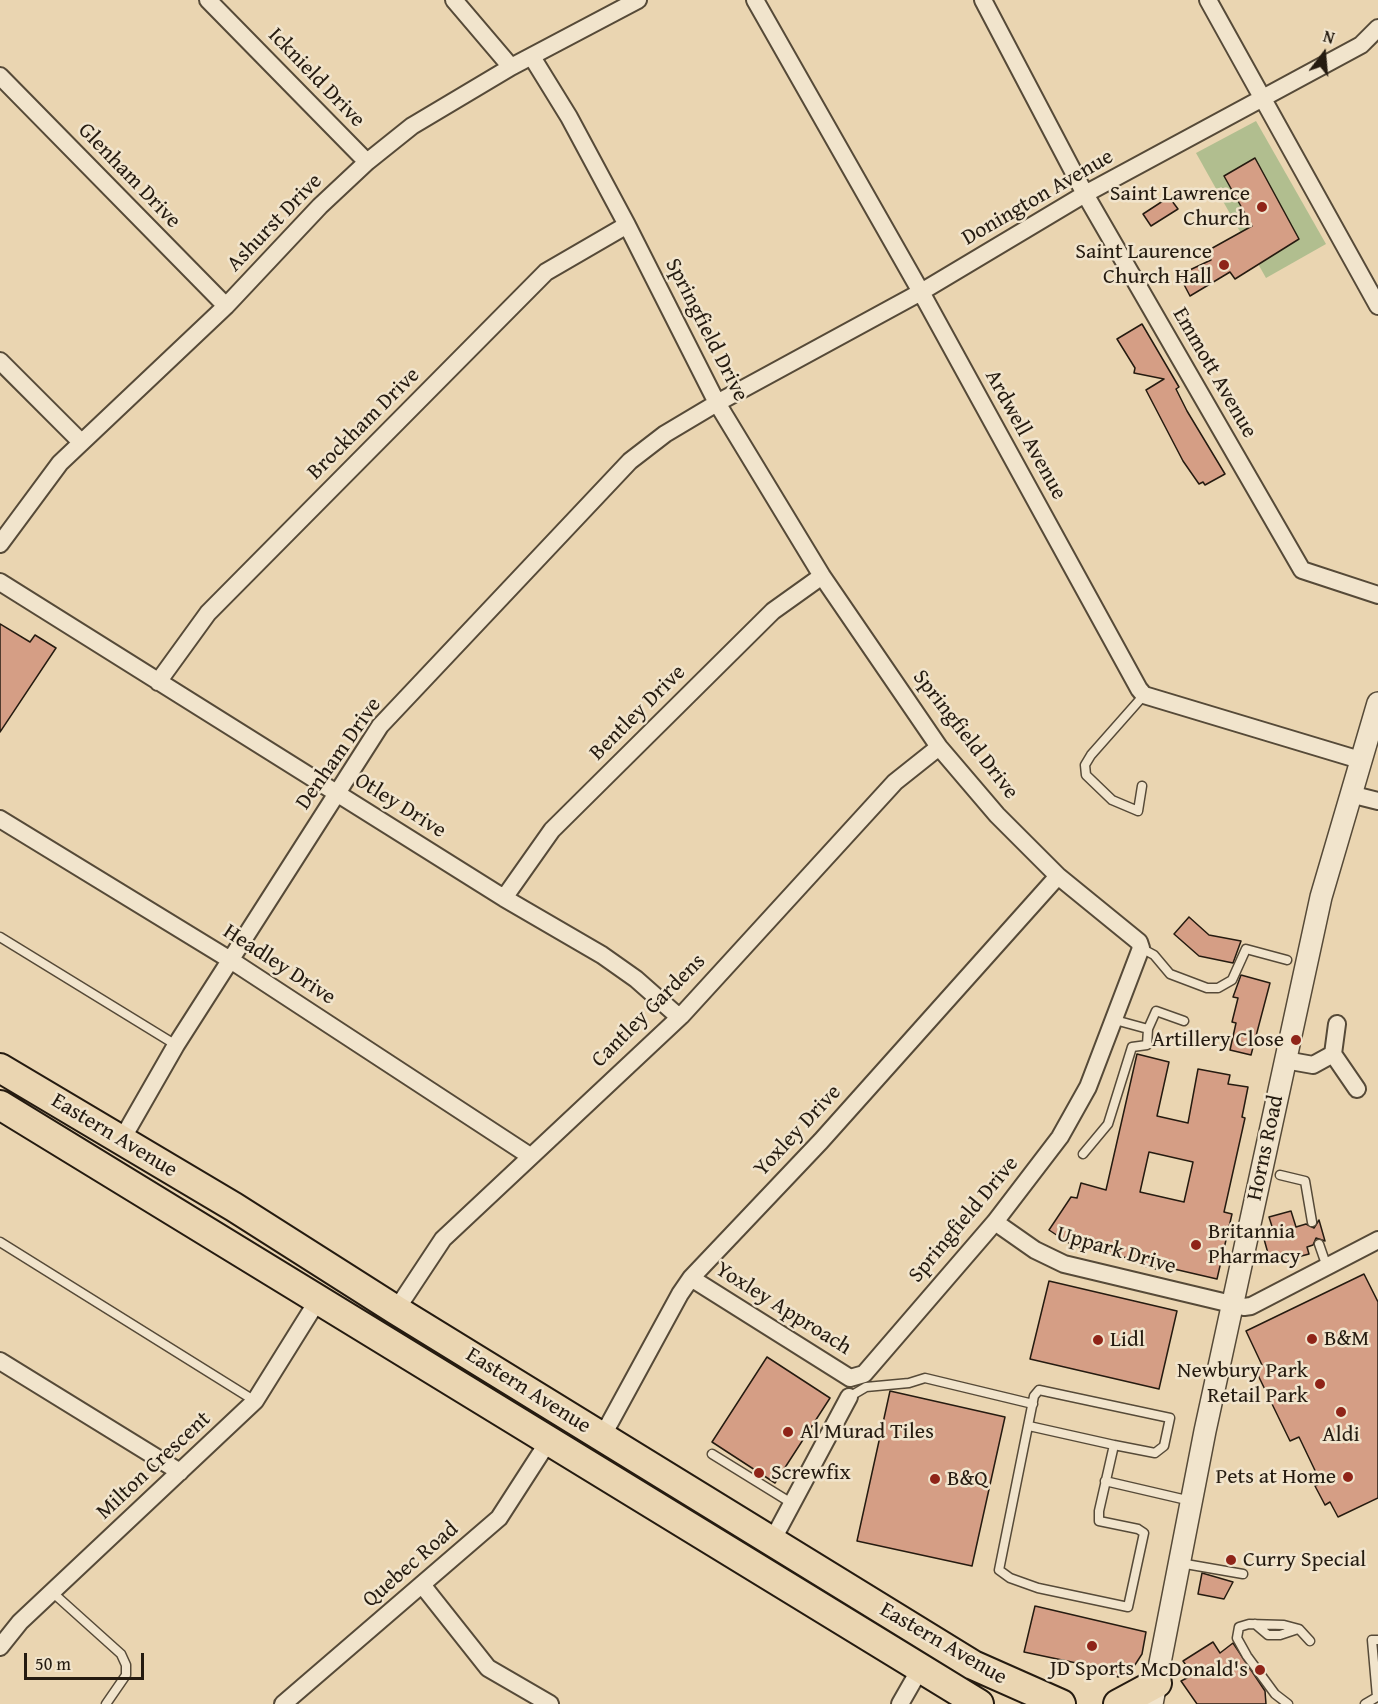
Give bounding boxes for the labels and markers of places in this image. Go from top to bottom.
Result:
place label: Saint Lawrence Church [1110,181,1250,232]
marker: Saint Lawrence Church [1255,200,1269,214]
place label: Saint Laurence Church Hall [1075,239,1212,290]
marker: Saint Laurence Church Hall [1217,258,1231,272]
place label: Artillery Close [1152,1027,1284,1053]
marker: Artillery Close [1289,1033,1303,1047]
place label: Britannia Pharmacy [1208,1219,1301,1270]
marker: Britannia Pharmacy [1189,1238,1203,1252]
place label: B&M [1324,1326,1369,1352]
place label: Lidl [1110,1327,1145,1353]
marker: B&M [1305,1332,1319,1346]
marker: Lidl [1091,1333,1105,1347]
place label: Newbury Park Retail Park [1177,1358,1308,1410]
marker: Newbury Park Retail Park [1313,1377,1327,1391]
marker: Aldi [1334,1405,1348,1419]
place label: Al Murad Tiles [800,1419,934,1445]
place label: Aldi [1322,1422,1360,1448]
marker: Al Murad Tiles [781,1425,795,1439]
place label: Screwfix [771,1460,851,1486]
place label: Pets at Home [1215,1464,1336,1490]
marker: Screwfix [752,1466,766,1480]
place label: B&Q [947,1466,988,1492]
marker: Pets at Home [1341,1470,1355,1484]
marker: B&Q [928,1472,942,1486]
place label: Curry Special [1243,1547,1366,1573]
marker: Curry Special [1224,1553,1238,1567]
marker: JD Sports [1085,1639,1099,1653]
place label: JD Sports [1050,1656,1134,1682]
place label: McDonald's [1141,1657,1248,1683]
marker: McDonald's [1253,1663,1267,1677]

